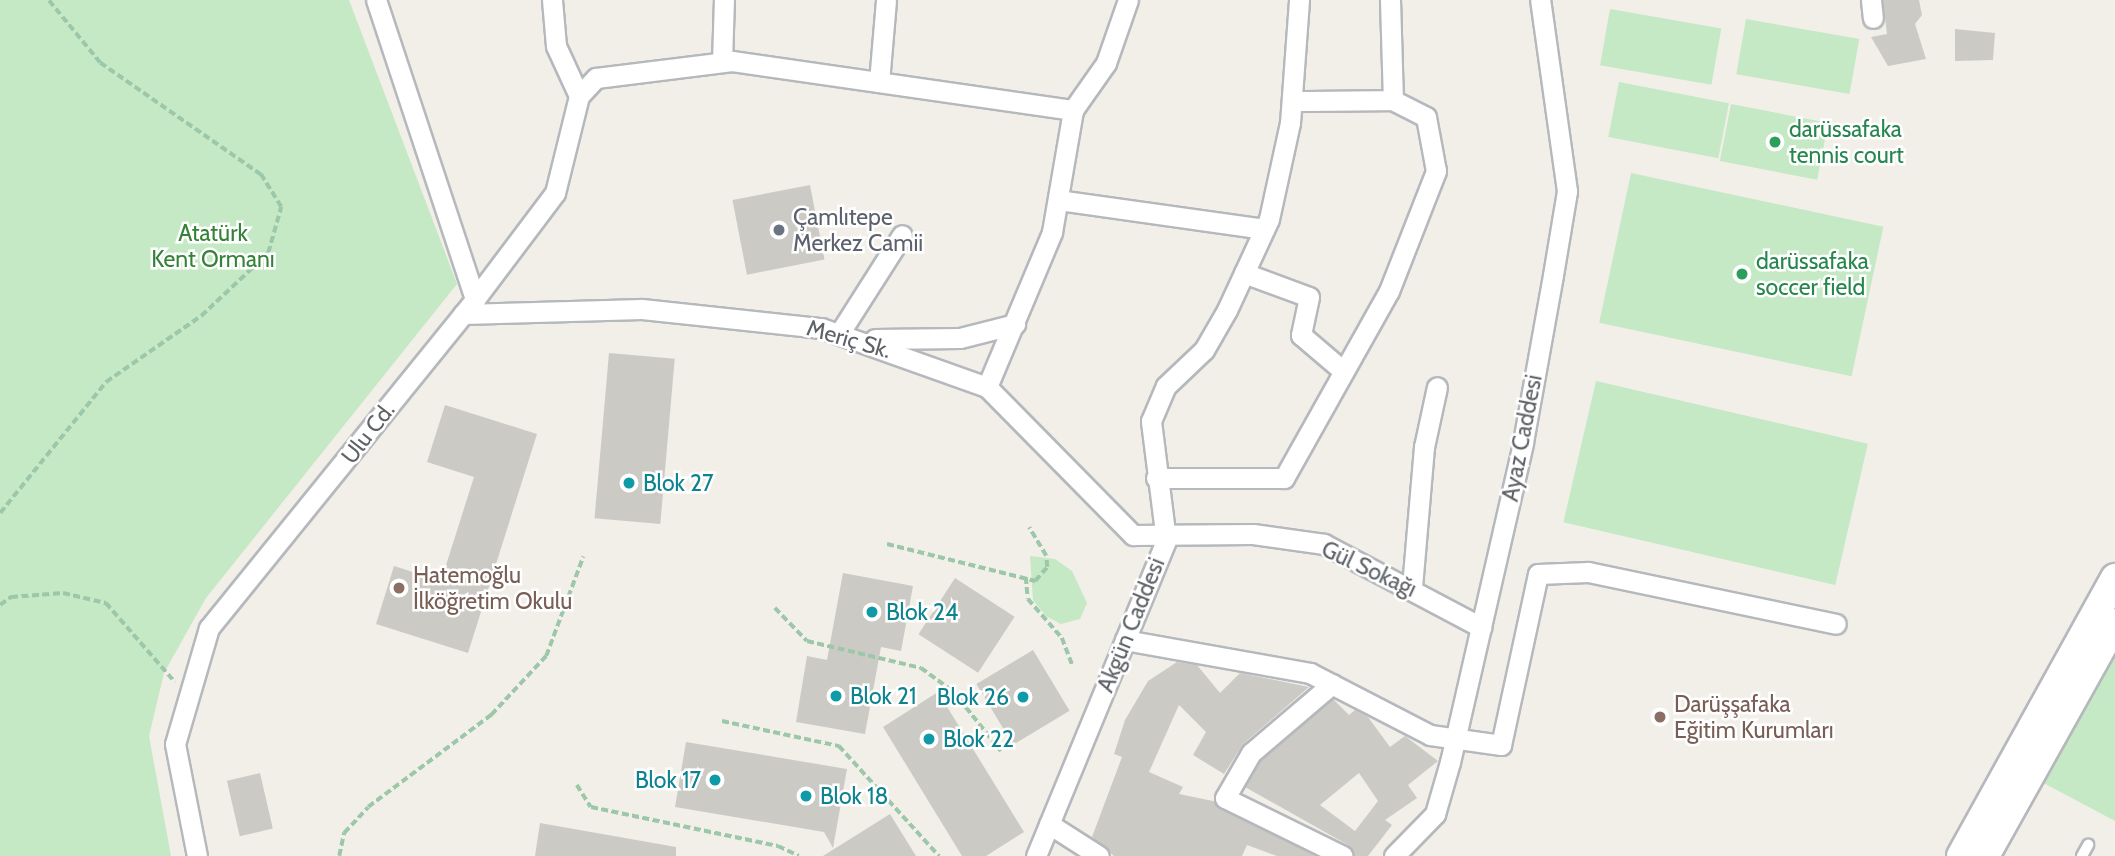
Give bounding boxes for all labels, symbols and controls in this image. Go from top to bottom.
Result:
place label: darüssafaka tennis court [1789,115,1904,169]
marker: darüssafaka tennis court [1767,134,1783,150]
place label: Çamlıtepe Merkez Camii [793,203,923,257]
park label: Atatürk Kent Ormanı [151,219,275,273]
marker: Çamlıtepe Merkez Camii [771,222,787,238]
place label: darüssafaka soccer field [1756,247,1869,301]
marker: darüssafaka soccer field [1734,266,1750,282]
street label: Meriç Sk. [804,314,894,364]
street label: Ayaz Caddesi [1496,372,1548,504]
street label: Ulu Cd. [335,397,401,469]
place label: Blok 27 [643,469,714,497]
marker: Blok 27 [621,475,637,491]
street label: Gül Sokağı [1317,535,1421,603]
street label: Akgün Caddesi [1092,554,1170,696]
place label: Hatemoğlu İlköğretim Okulu [413,561,572,615]
marker: Hatemoğlu İlköğretim Okulu [391,580,407,596]
place label: Blok 24 [886,598,958,626]
marker: Blok 24 [864,604,880,620]
place label: Blok 21 [850,682,917,710]
place label: Blok 26 [937,683,1009,711]
marker: Blok 21 [828,688,844,704]
marker: Blok 26 [1015,689,1031,705]
place label: Darüşşafaka Eğitim Kurumları [1674,690,1834,744]
marker: Darüşşafaka Eğitim Kurumları [1652,709,1668,725]
place label: Blok 22 [943,725,1014,753]
marker: Blok 22 [921,731,937,747]
place label: Blok 17 [635,766,701,794]
marker: Blok 17 [707,772,723,788]
place label: Blok 18 [820,782,888,810]
marker: Blok 18 [798,788,814,804]

